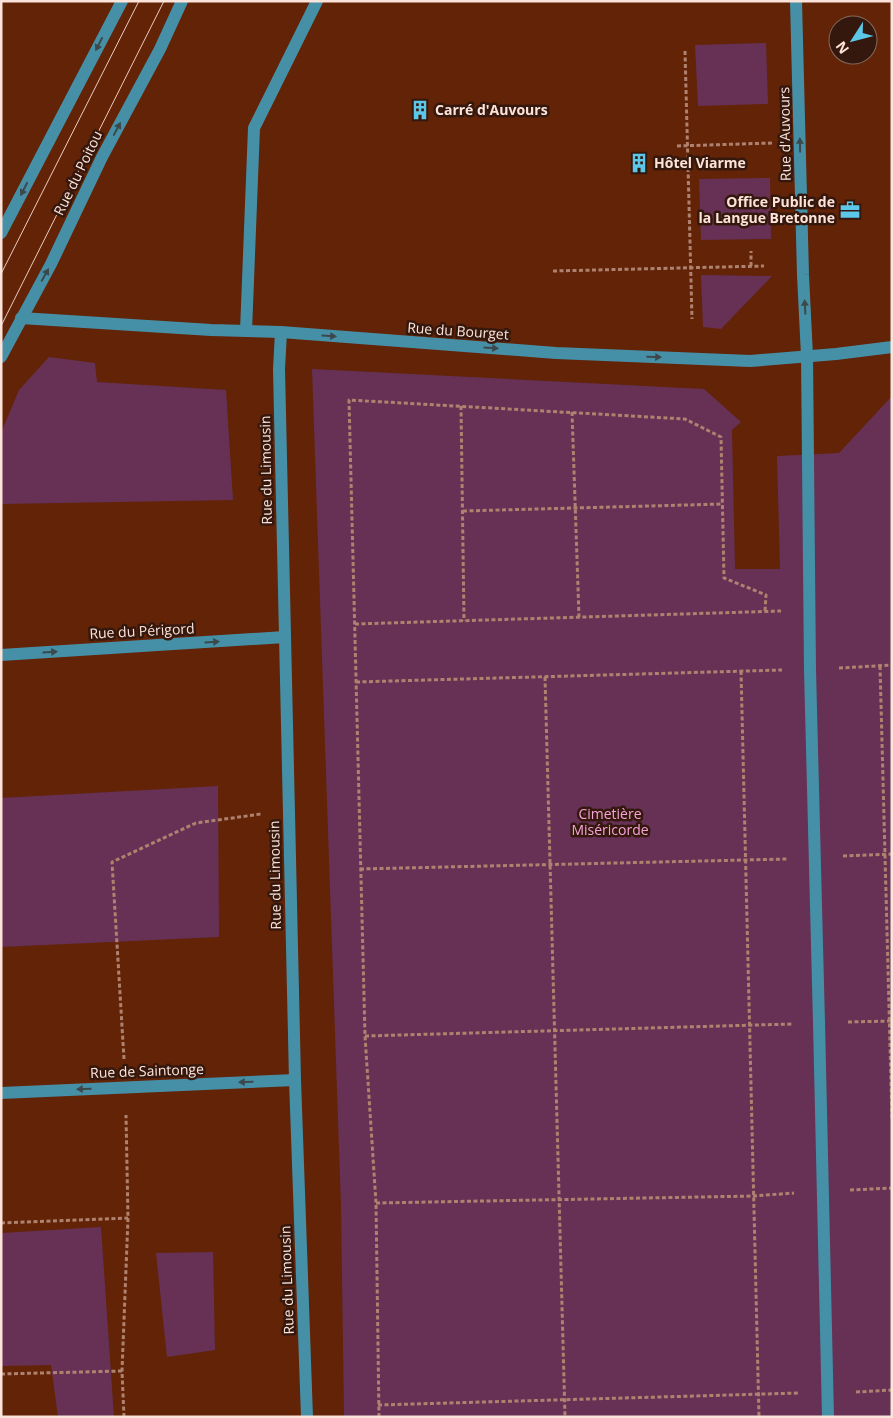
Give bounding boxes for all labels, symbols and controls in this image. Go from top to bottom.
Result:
north arrow [828,15,878,65]
one-way arrow [95,37,103,51]
text: N [831,38,853,58]
street label: Rue d'Auvours [774,86,795,181]
building icon: Carré d'Auvours [409,99,431,121]
place label: Carré d'Auvours [435,100,548,119]
one-way arrow [112,122,121,136]
street label: Rue du Poitou [49,127,106,218]
one-way arrow [796,136,804,152]
building icon: Hôtel Viarme [628,152,650,174]
place label: Hôtel Viarme [654,153,746,172]
one-way arrow [20,181,28,196]
place label: Office Public de la Langue Bretonne [699,192,835,227]
office icon: Office Public de la Langue Bretonne [839,199,861,221]
one-way arrow [41,268,49,282]
one-way arrow [801,299,809,315]
street label: Rue du Bourget [407,317,509,344]
one-way arrow [322,333,338,341]
one-way arrow [484,345,500,353]
one-way arrow [646,353,662,361]
street label: Rue du Limousin [255,415,276,525]
street label: Rue du Périgord [89,618,195,643]
one-way arrow [204,638,220,646]
one-way arrow [42,647,58,655]
park label: Cimetière Miséricorde [571,804,649,839]
street label: Rue du Limousin [264,820,285,930]
street label: Rue de Saintonge [90,1059,204,1082]
one-way arrow [238,1079,254,1087]
one-way arrow [76,1086,92,1094]
street label: Rue du Limousin [275,1225,298,1335]

